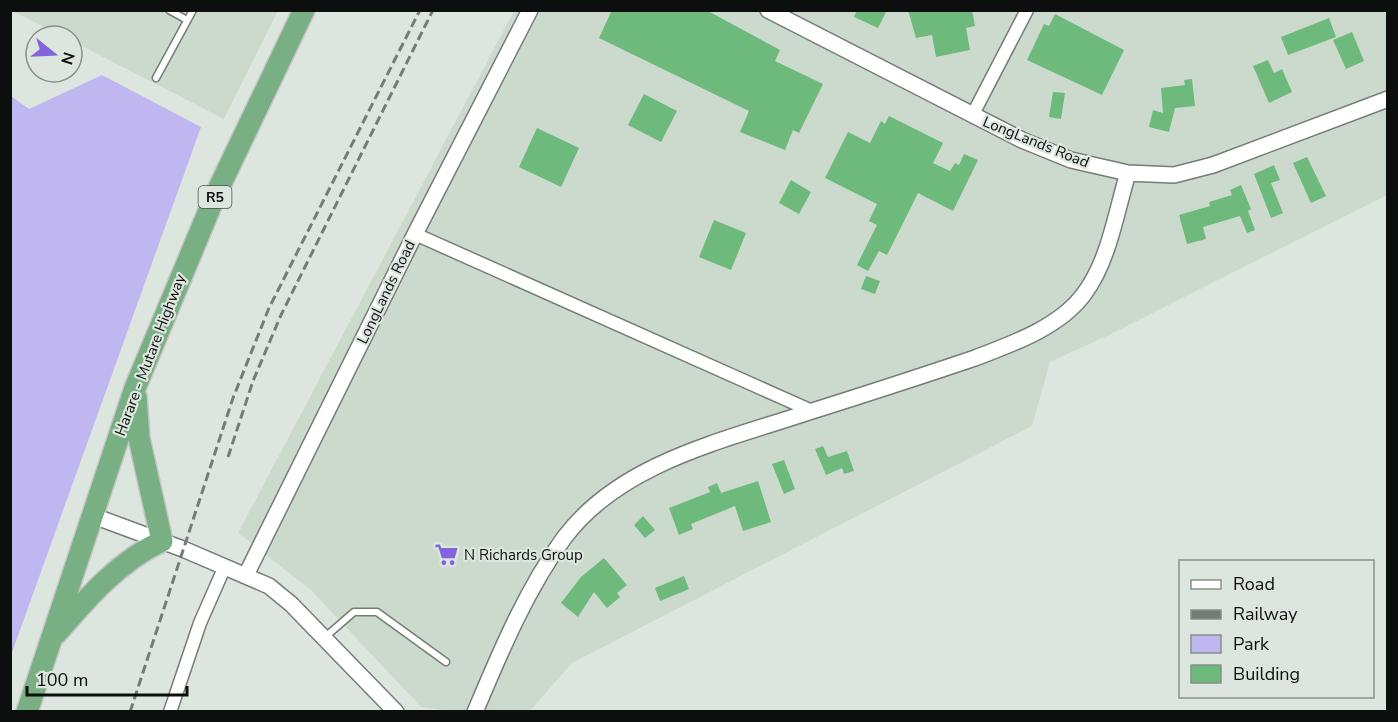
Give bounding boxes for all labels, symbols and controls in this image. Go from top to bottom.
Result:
north arrow [24,24,84,84]
text: N [55,49,80,67]
street label: LongLands Road [980,112,1092,172]
road number: R5 [198,186,232,208]
street label: LongLands Road [352,237,420,347]
street label: Harare - Mutare Highway [110,271,190,439]
supermarket icon: N Richards Group [433,542,459,568]
place label: N Richards Group [464,545,583,565]
legend [1179,560,1374,698]
text: Road [1233,572,1275,596]
text: Railway [1233,602,1298,626]
text: Park [1233,632,1270,656]
scale bar [27,659,188,697]
text: Building [1233,662,1300,686]
text: 100 m [36,668,88,692]

